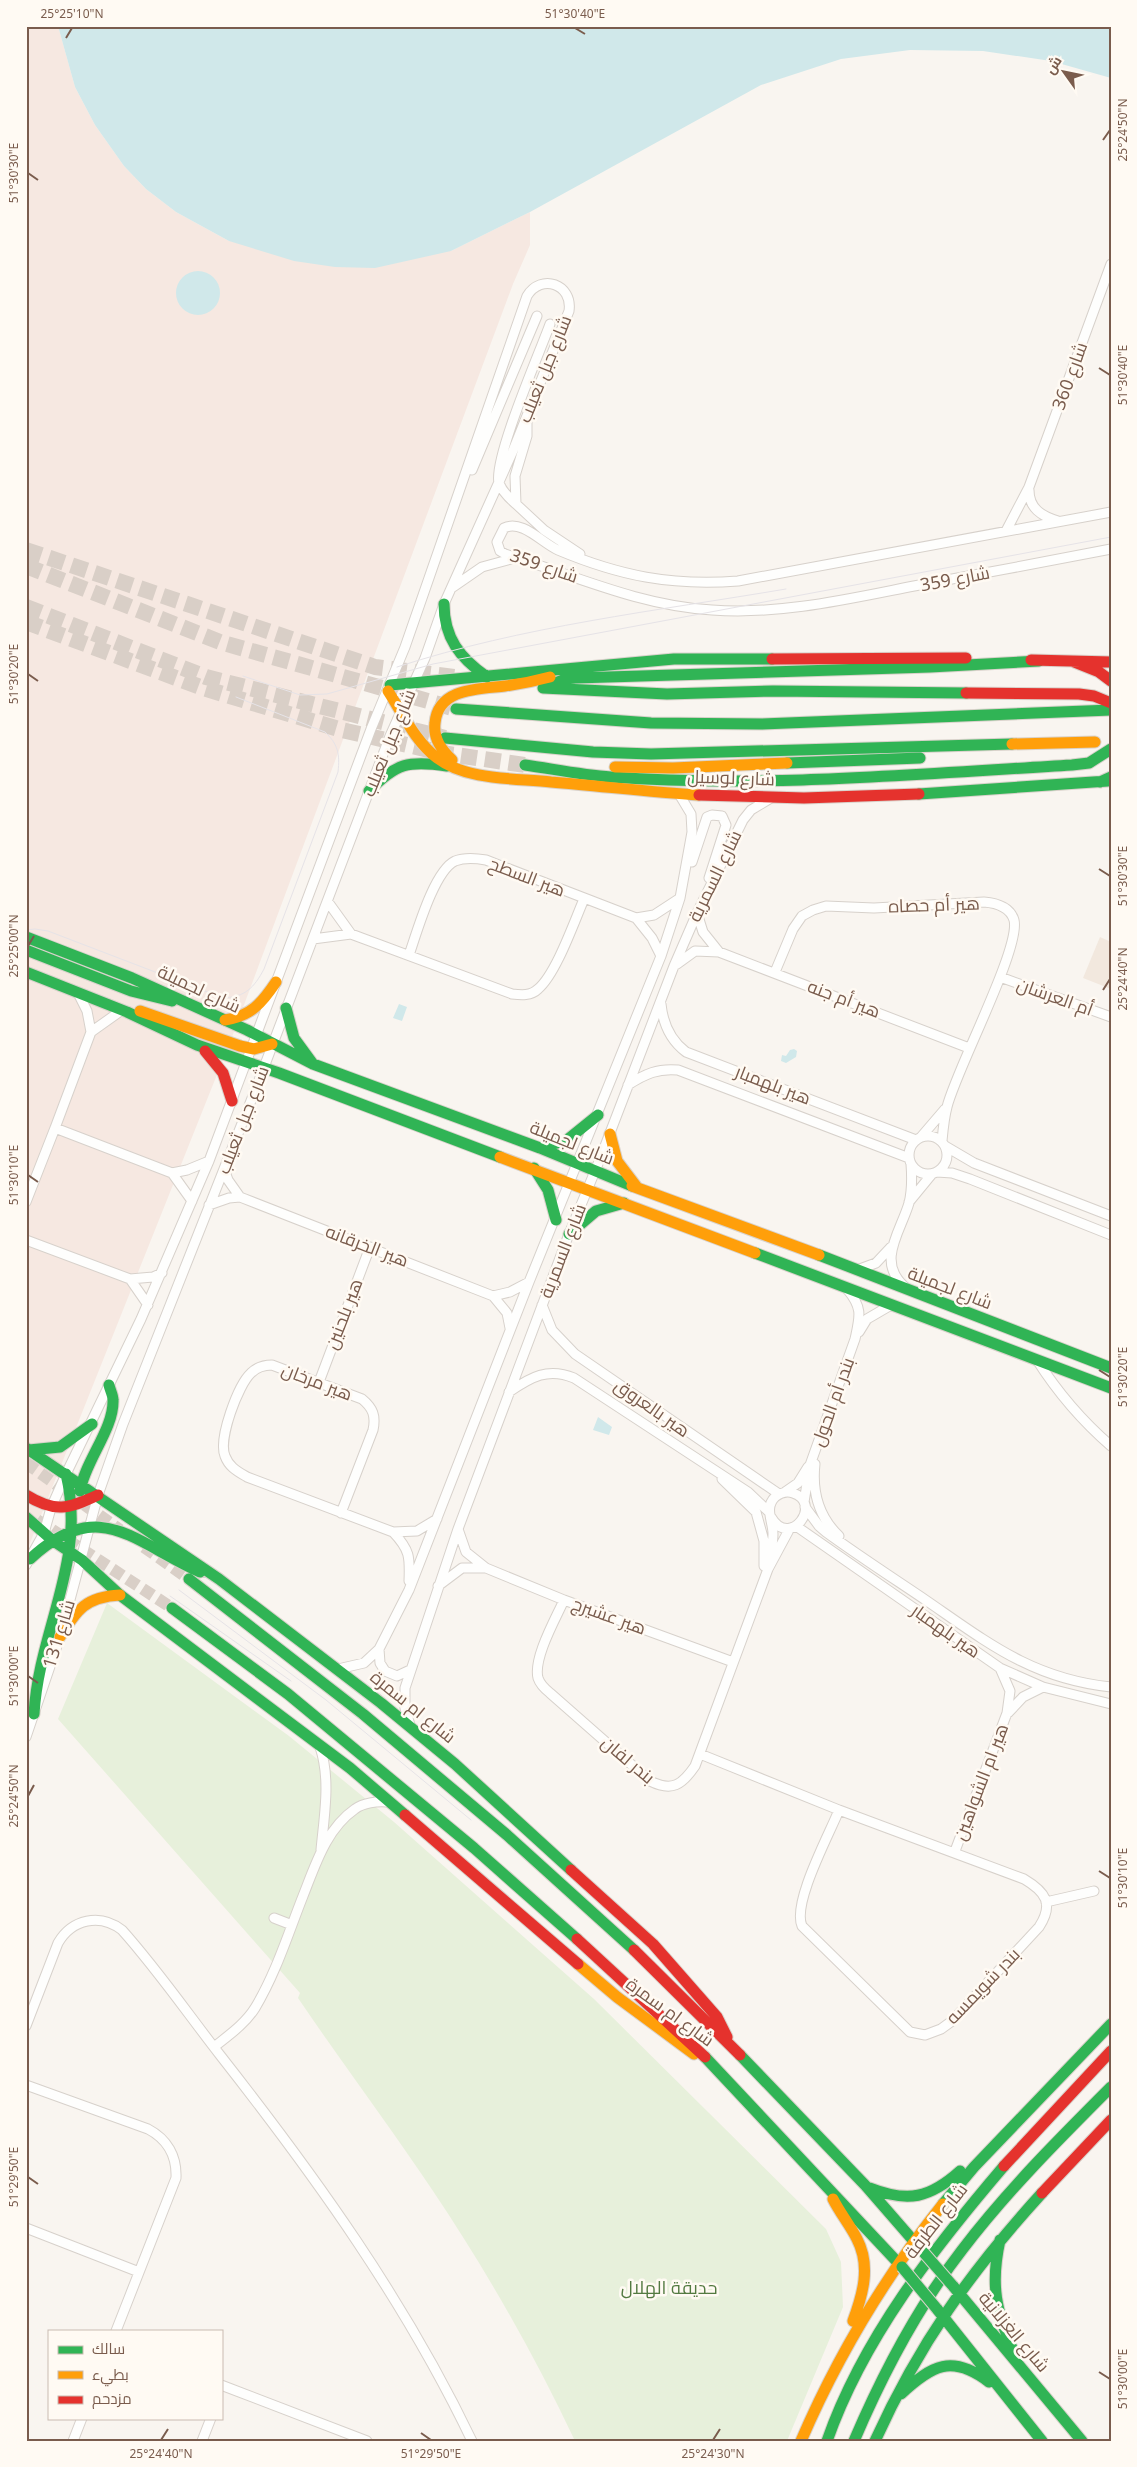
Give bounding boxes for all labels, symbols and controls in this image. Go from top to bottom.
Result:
text: 25°25'10"N [40,5,104,22]
text: 51°30'40"E [545,5,605,22]
north arrow [1040,48,1090,98]
text: ش [1040,52,1066,77]
text: 25°24'50"N [1114,98,1131,162]
text: 51°30'30"E [5,143,22,203]
street label: شارع جبل ثعيلب [512,311,577,426]
street label: شارع 360 [1046,338,1093,413]
text: 51°30'40"E [1114,345,1131,405]
street label: شارع 359 [507,542,582,589]
street label: شارع 359 [918,560,992,597]
text: 51°30'20"E [5,644,22,704]
street label: شارع جبل ثعيلب [356,685,421,800]
street label: شارع لوسيل [687,763,775,792]
street label: شارع السمرية [682,826,747,926]
text: 51°30'30"E [1114,846,1131,906]
street label: هير السطح [485,851,569,902]
street label: هير أم حصاه [888,890,980,919]
text: 25°25'00"N [5,914,22,978]
text: 25°24'40"N [1114,947,1131,1011]
street label: شارع لجميلة [154,958,245,1019]
street label: أم العرشان [1013,971,1097,1022]
street label: هير أم جنه [804,973,884,1024]
street label: هير بلهمبار [731,1058,815,1109]
street label: شارع جبل ثعيلب [210,1062,275,1177]
street label: شارع لجميلة [526,1114,618,1171]
text: 51°30'10"E [5,1145,22,1205]
street label: شارع السمرية [533,1200,592,1302]
street label: هير الخرقانه [322,1218,412,1272]
street label: شارع لجميلة [904,1260,996,1315]
street label: هير بلحنين [319,1275,368,1353]
text: 51°30'20"E [1114,1347,1131,1407]
street label: بندر أم الحول [805,1354,860,1450]
street label: هير مرخان [279,1357,356,1406]
street label: هير بالعروق [609,1372,695,1443]
street label: هير عشيرج [569,1591,650,1640]
street label: شارع 131 [36,1597,81,1671]
street label: هير بلهمبار [906,1597,986,1663]
text: 51°30'00"E [5,1646,22,1706]
street label: شارع ام سمرة [365,1664,461,1749]
street label: هير ام الشواهين [947,1720,1014,1844]
street label: بندر لفان [597,1730,660,1789]
text: 25°24'50"N [5,1764,22,1828]
text: 51°30'10"E [1114,1848,1131,1908]
street label: بندر شويمسه [940,1942,1025,2029]
street label: شارع ام سمرة [621,1971,719,2052]
text: 51°29'50"E [5,2147,22,2207]
street label: شارع الطرفة [898,2178,973,2264]
park label: حديقة الهلال [621,2275,717,2299]
street label: شارع الغزلانية [973,2286,1056,2377]
legend [48,2330,222,2420]
text: سالك [92,2338,125,2358]
text: 51°30'00"E [1114,2349,1131,2409]
text: بطيء [92,2364,129,2387]
text: مزدحم [92,2388,132,2409]
text: 25°24'40"N [129,2445,193,2462]
text: 51°29'50"E [401,2445,461,2462]
text: 25°24'30"N [681,2445,745,2462]

